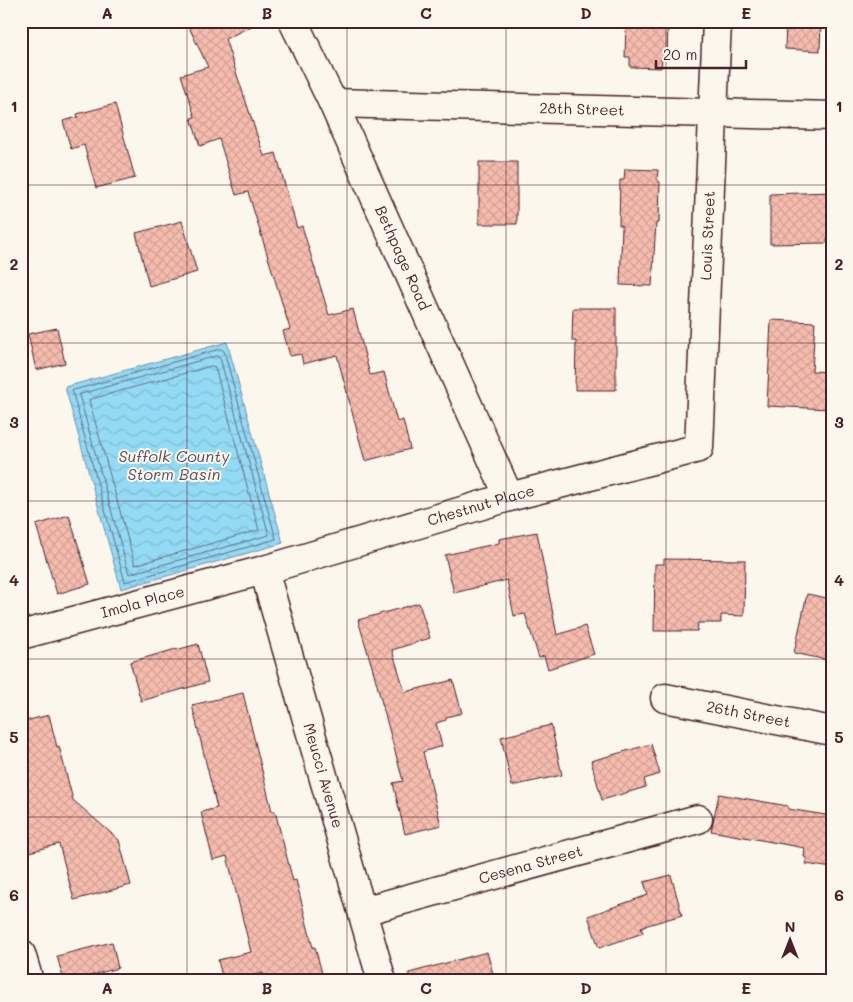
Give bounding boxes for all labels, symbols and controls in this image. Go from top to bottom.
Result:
text: A [101,2,113,23]
text: B [262,2,272,23]
text: C [420,2,432,23]
text: D [580,2,592,23]
text: E [741,2,751,23]
scale bar [656,38,746,70]
text: 20 m [663,44,697,64]
text: 1 [10,95,18,116]
text: 1 [835,95,843,116]
street label: 28th Street [539,97,625,120]
street label: Louis Street [695,190,719,281]
street label: Bethpage Road [371,202,435,313]
text: 2 [10,253,19,274]
text: 2 [835,253,844,274]
text: 3 [9,411,19,432]
text: 3 [834,411,844,432]
water label: Suffolk County Storm Basin [118,445,230,484]
street label: Chestnut Place [425,480,537,530]
text: 4 [9,569,19,590]
text: 4 [834,569,844,590]
street label: Imola Place [98,581,186,622]
street label: 26th Street [705,695,792,732]
street label: Meucci Avenue [299,721,349,830]
text: 5 [9,726,19,747]
text: 5 [834,726,844,747]
street label: Cesena Street [476,840,585,888]
text: 6 [9,884,19,905]
text: 6 [834,884,844,905]
north arrow [766,914,816,964]
text: N [785,917,795,936]
text: A [101,977,113,998]
text: B [262,977,272,998]
text: C [420,977,432,998]
text: D [580,977,592,998]
text: E [741,977,751,998]

